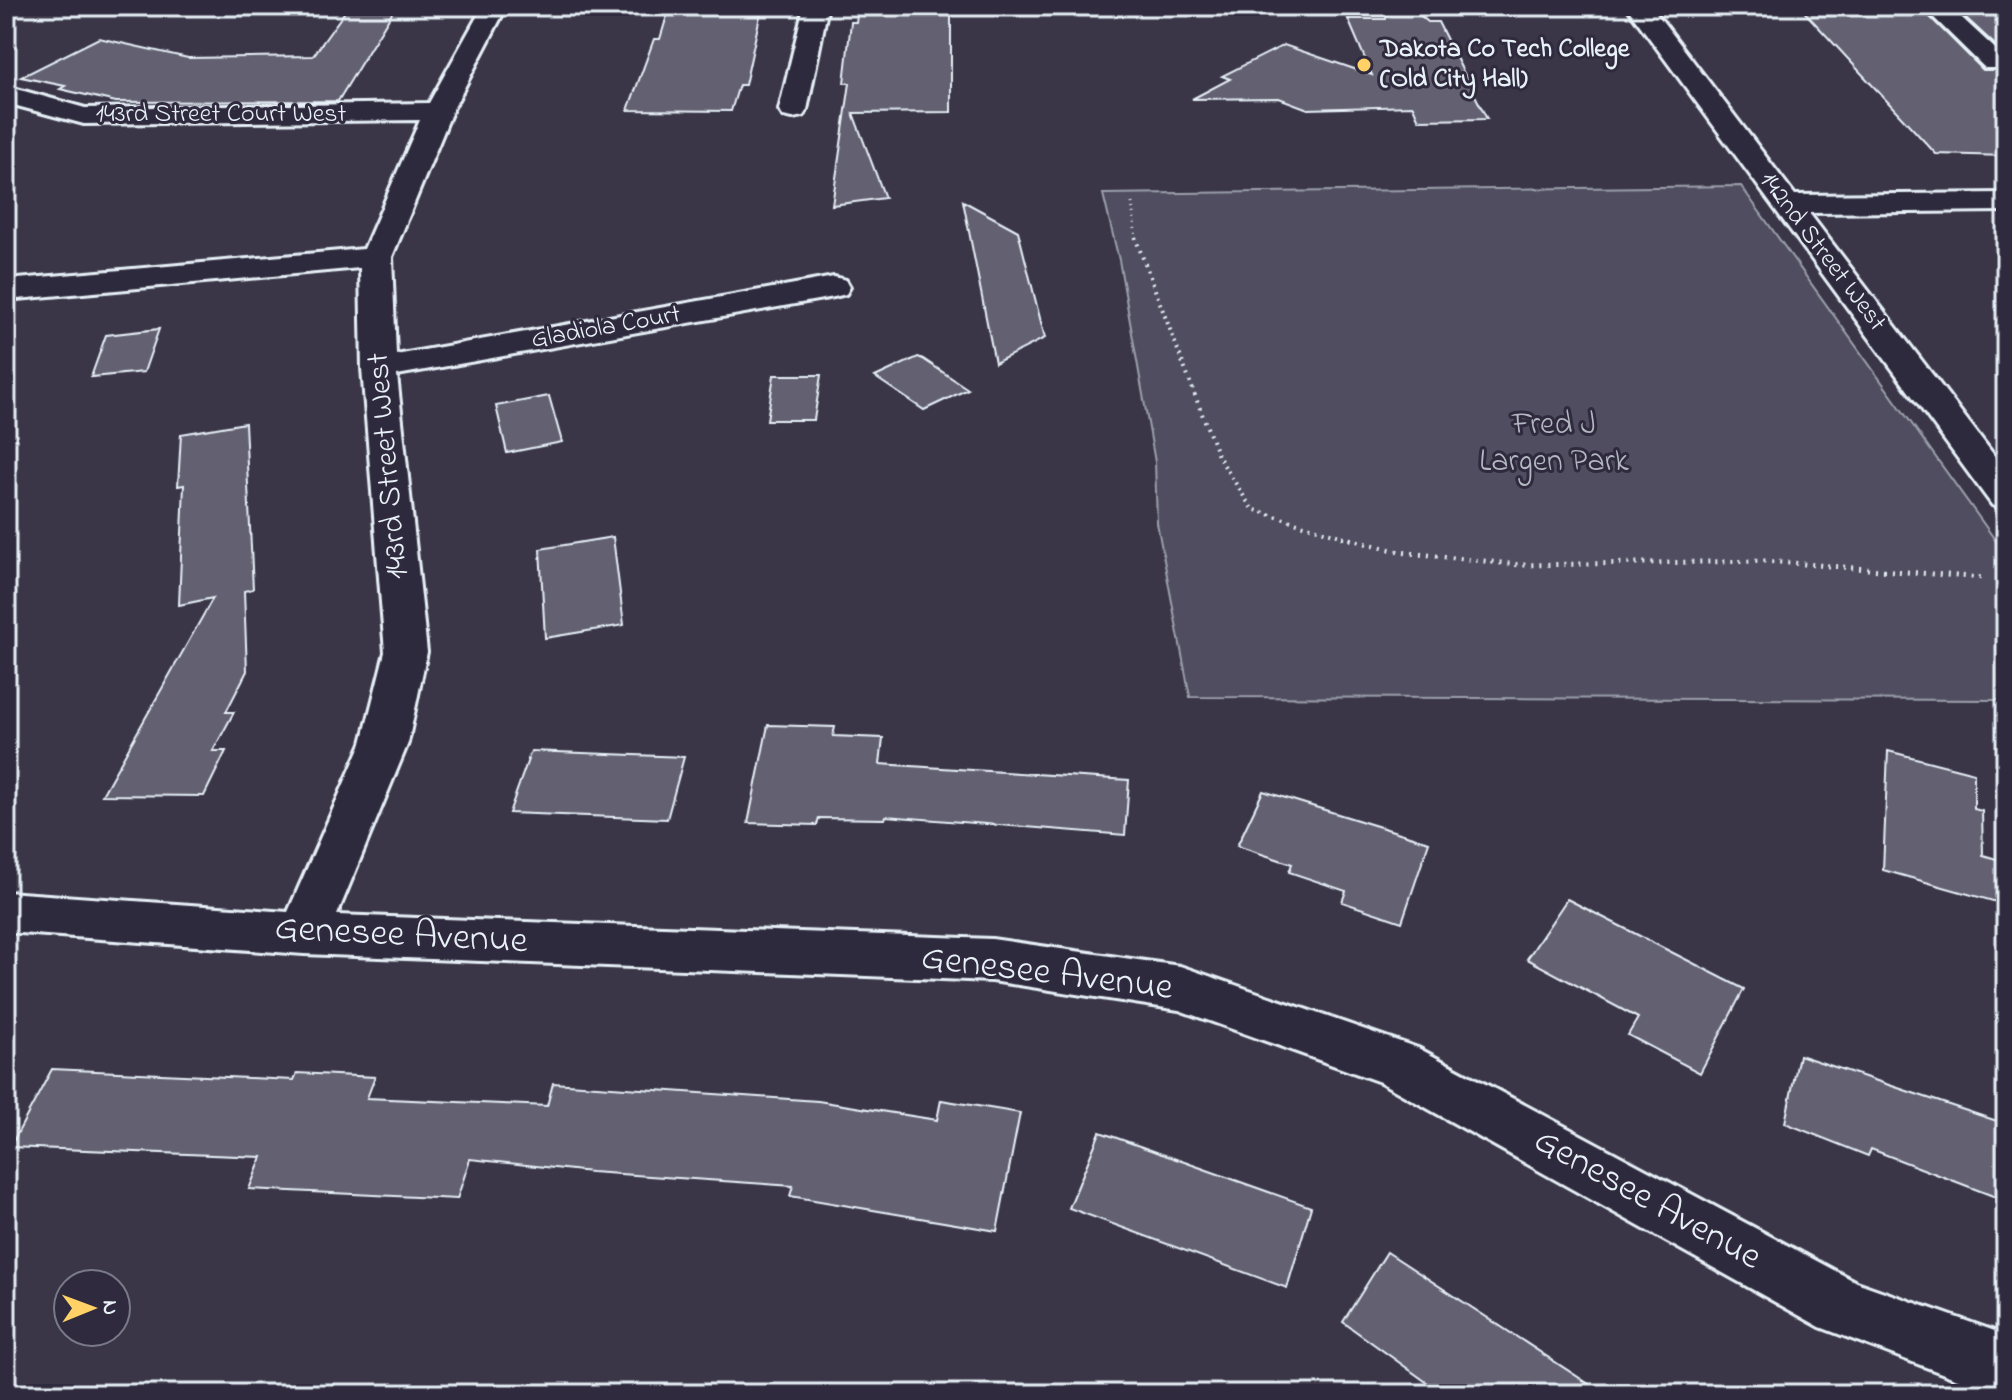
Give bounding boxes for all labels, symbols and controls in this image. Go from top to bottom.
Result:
place label: Dakota Co Tech College (Old City Hall) [1379,31,1631,99]
marker: Dakota Co Tech College (Old City Hall) [1355,56,1373,74]
street label: 143rd Street Court West [96,96,347,134]
street label: 142nd Street West [1749,164,1895,340]
street label: Gladiola Court [528,296,684,360]
street label: 143rd Street West [356,350,422,581]
park label: Fred J Largen Park [1479,402,1630,486]
street label: Genesee Avenue [273,901,530,971]
street label: Genesee Avenue [918,931,1177,1017]
street label: Genesee Avenue [1523,1114,1772,1286]
north arrow [52,1268,132,1348]
text: N [93,1300,125,1315]

